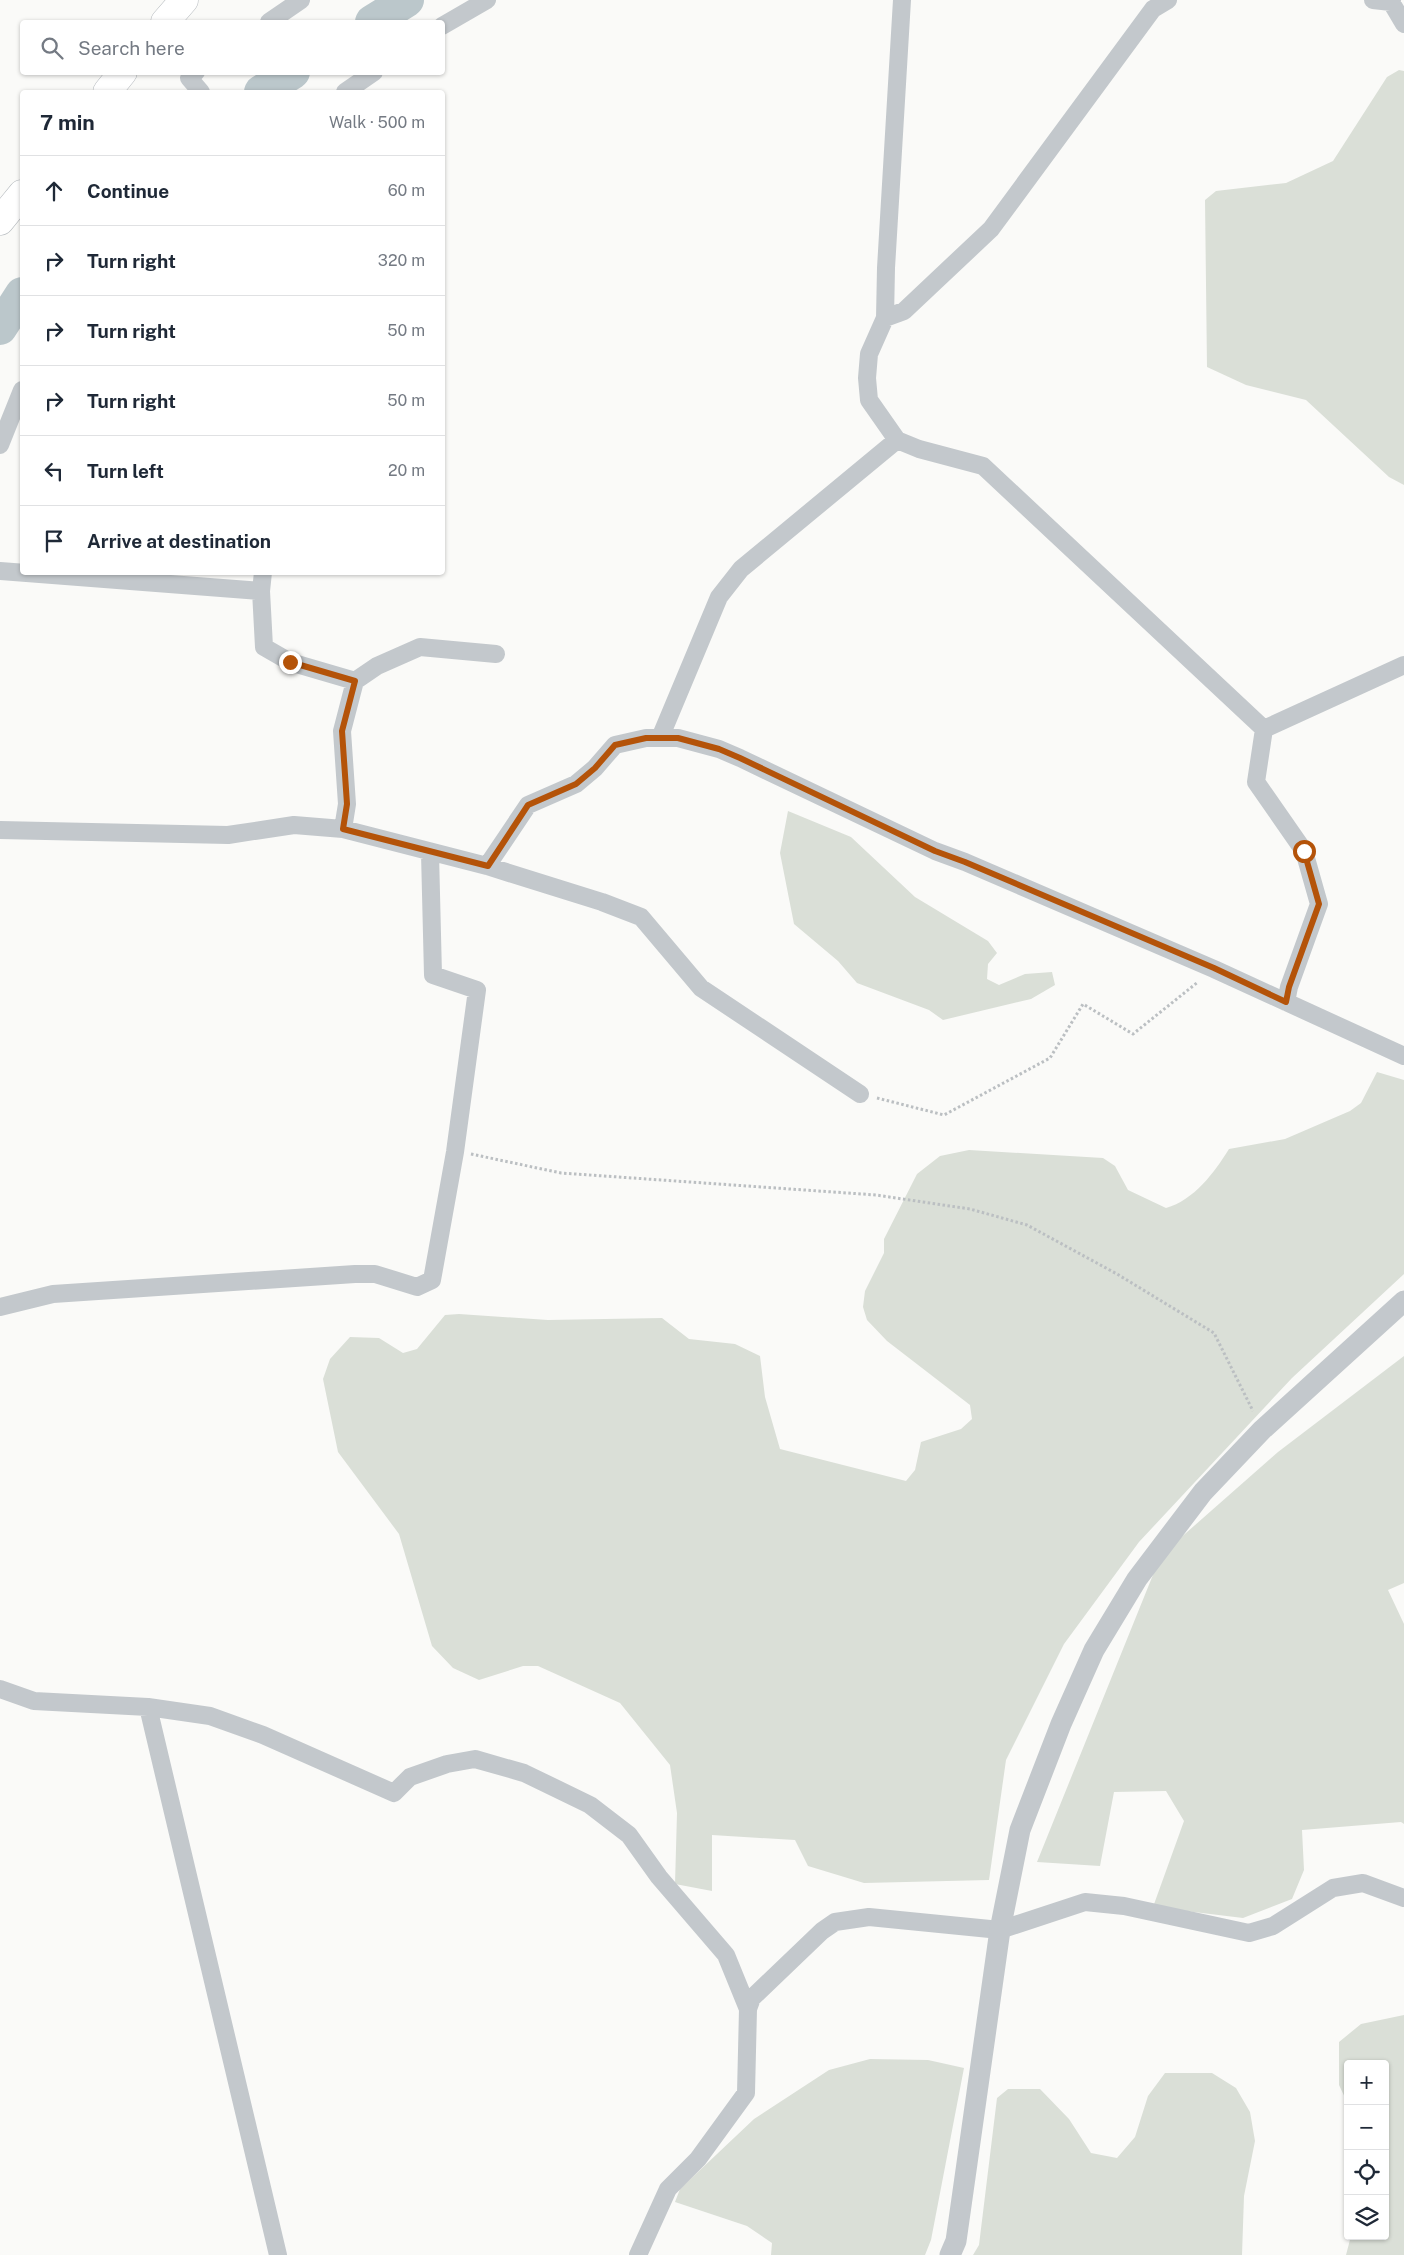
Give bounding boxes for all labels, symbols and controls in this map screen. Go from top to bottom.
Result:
search box [20,20,445,75]
icon: search [38,34,66,62]
text: Search here [78,37,185,59]
text: 7 min [40,110,95,135]
text: Walk · 500 m [329,113,425,132]
icon: ahead [40,177,68,205]
text: Continue [87,180,169,202]
text: 60 m [388,181,425,200]
icon: right [40,247,68,275]
text: Turn right [87,250,176,272]
text: 320 m [378,251,425,270]
icon: right [40,317,68,345]
text: Turn right [87,320,176,342]
text: 50 m [387,321,425,340]
icon: right [40,387,68,415]
text: Turn right [87,390,176,412]
text: 50 m [387,391,425,410]
icon: left [40,457,68,485]
text: Turn left [87,460,164,482]
text: 20 m [388,461,425,480]
icon: arrive [40,527,68,555]
text: Arrive at destination [87,530,271,552]
route end [279,651,302,674]
route start [1293,840,1316,863]
map controls [1344,2060,1389,2240]
button: + [1344,2060,1389,2105]
button: − [1344,2105,1389,2150]
button: locate [1344,2150,1389,2195]
button: layers [1344,2195,1389,2240]

